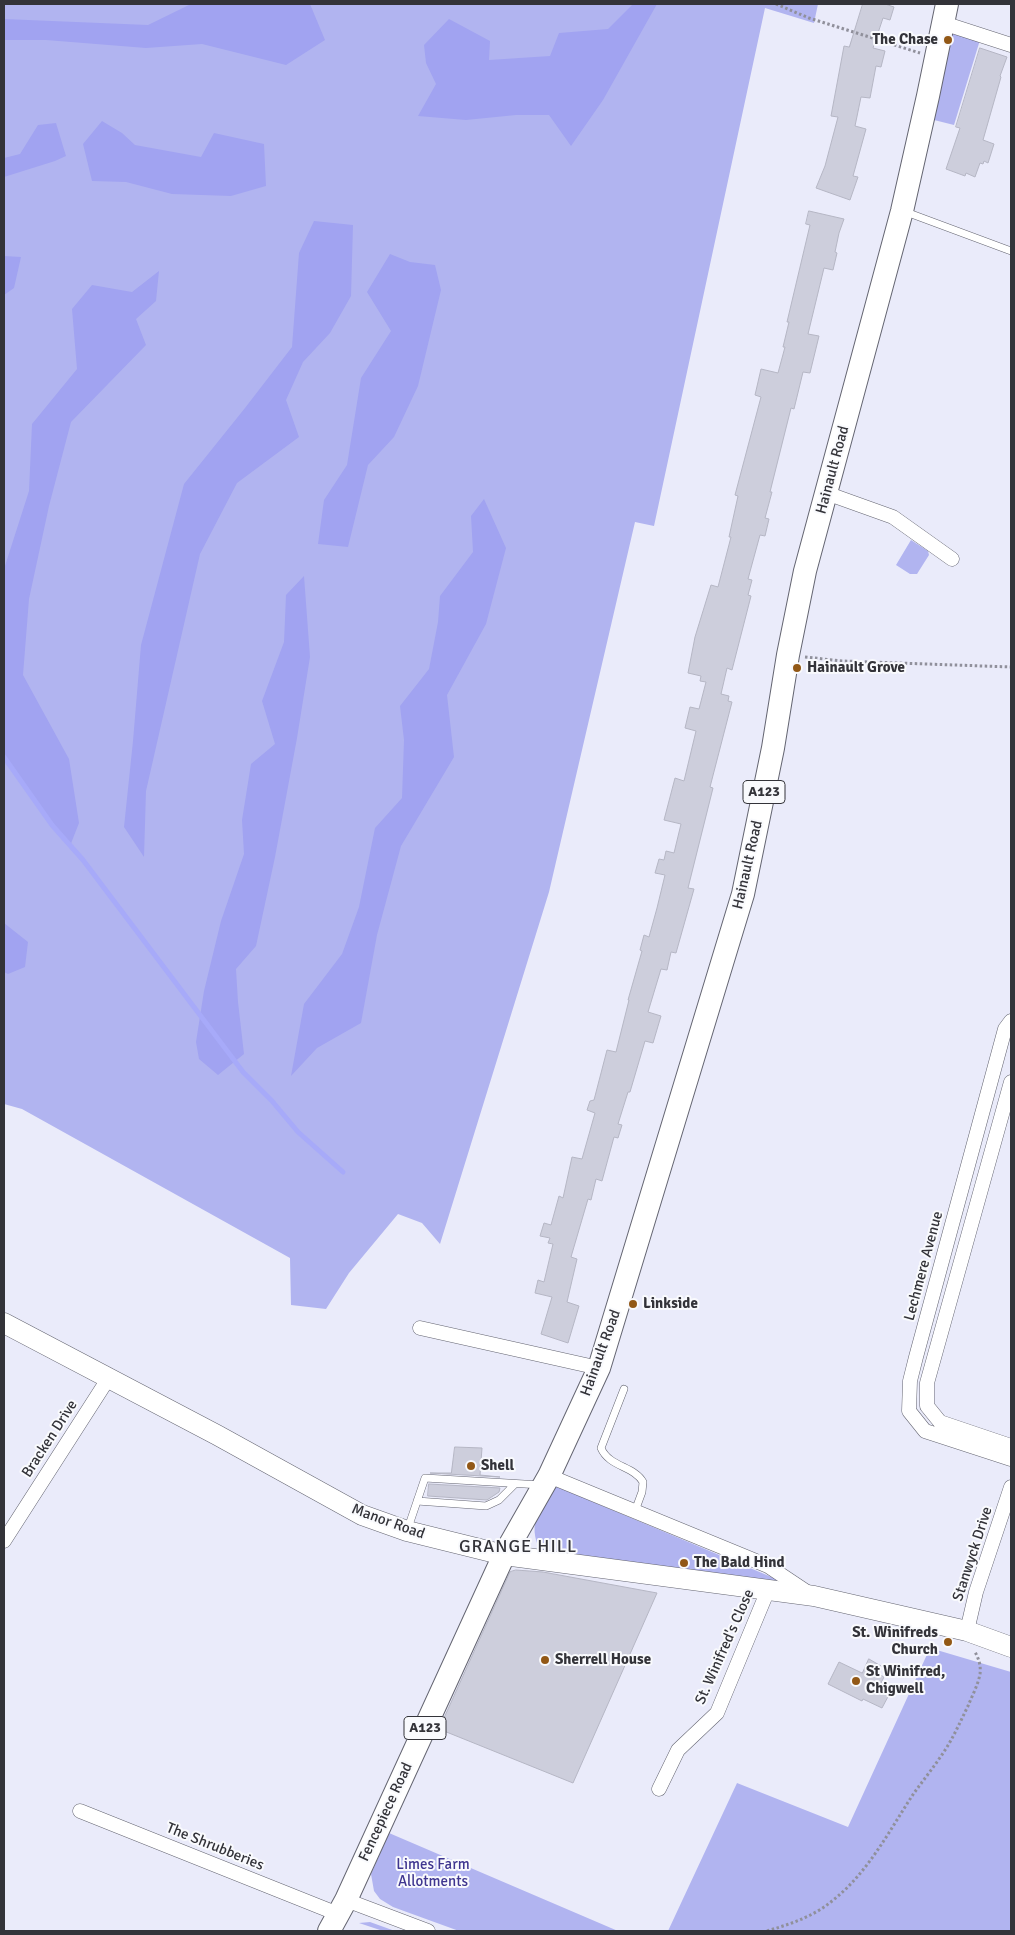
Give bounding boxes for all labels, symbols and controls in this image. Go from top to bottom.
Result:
place label: The Chase [872,31,938,49]
marker: The Chase [942,34,954,46]
street label: Hainault Road [813,424,853,516]
place label: Hainault Grove [807,659,905,677]
marker: Hainault Grove [791,662,803,674]
road number: A123 [743,780,785,804]
street label: Hainault Road [729,819,767,911]
street label: Lechmere Avenue [901,1209,947,1323]
place label: Linkside [643,1295,698,1313]
marker: Linkside [627,1298,639,1310]
street label: Hainault Road [577,1307,625,1399]
street label: Bracken Drive [18,1397,82,1481]
place label: Shell [481,1457,514,1475]
marker: Shell [465,1460,477,1472]
street label: Manor Road [349,1500,427,1544]
street label: Stanwyck Drive [949,1504,997,1604]
district label: GRANGE HILL [458,1536,578,1558]
place label: The Bald Hind [694,1554,784,1572]
marker: The Bald Hind [678,1557,690,1569]
street label: St. Winifred's Close [692,1587,758,1707]
place label: St. Winifreds Church [852,1624,938,1659]
marker: St. Winifreds Church [942,1636,954,1648]
place label: Sherrell House [555,1651,651,1669]
marker: Sherrell House [539,1654,551,1666]
place label: St Winifred, Chigwell [866,1663,945,1698]
marker: St Winifred, Chigwell [850,1675,862,1687]
road number: A123 [404,1716,446,1740]
street label: Fencepiece Road [355,1760,417,1864]
street label: The Shrubberies [163,1819,267,1875]
park label: Limes Farm Allotments [396,1856,470,1891]

